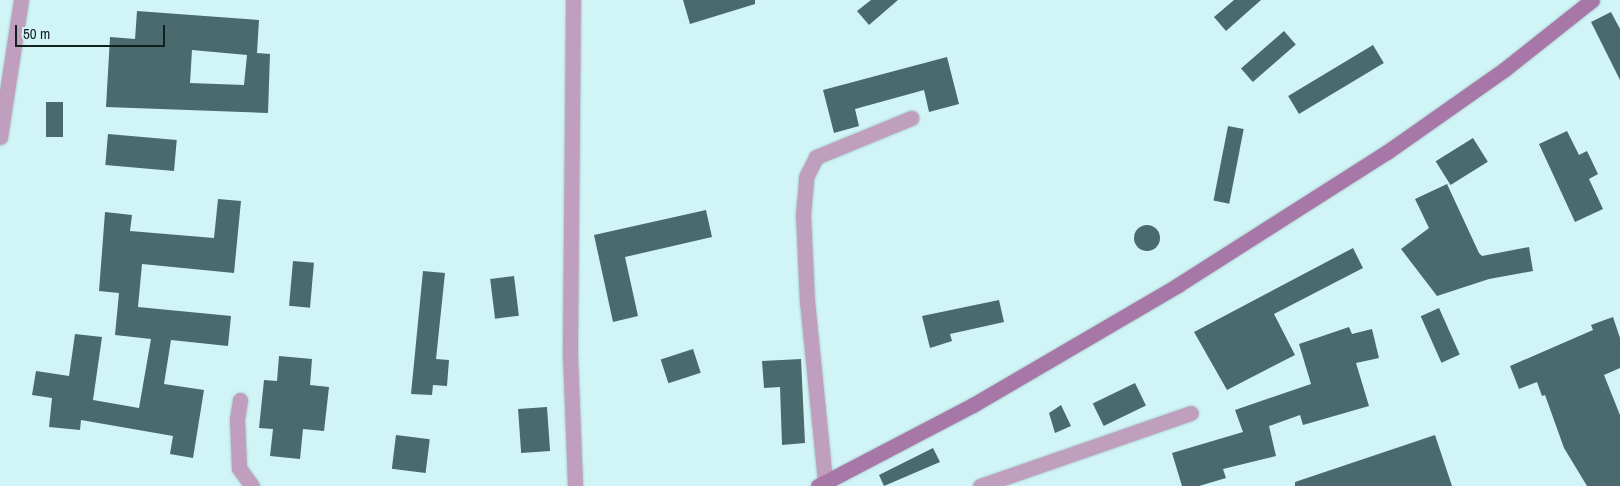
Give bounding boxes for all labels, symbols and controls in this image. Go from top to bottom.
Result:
scale bar [18,15,168,47]
text: 50 m [23,23,50,44]

